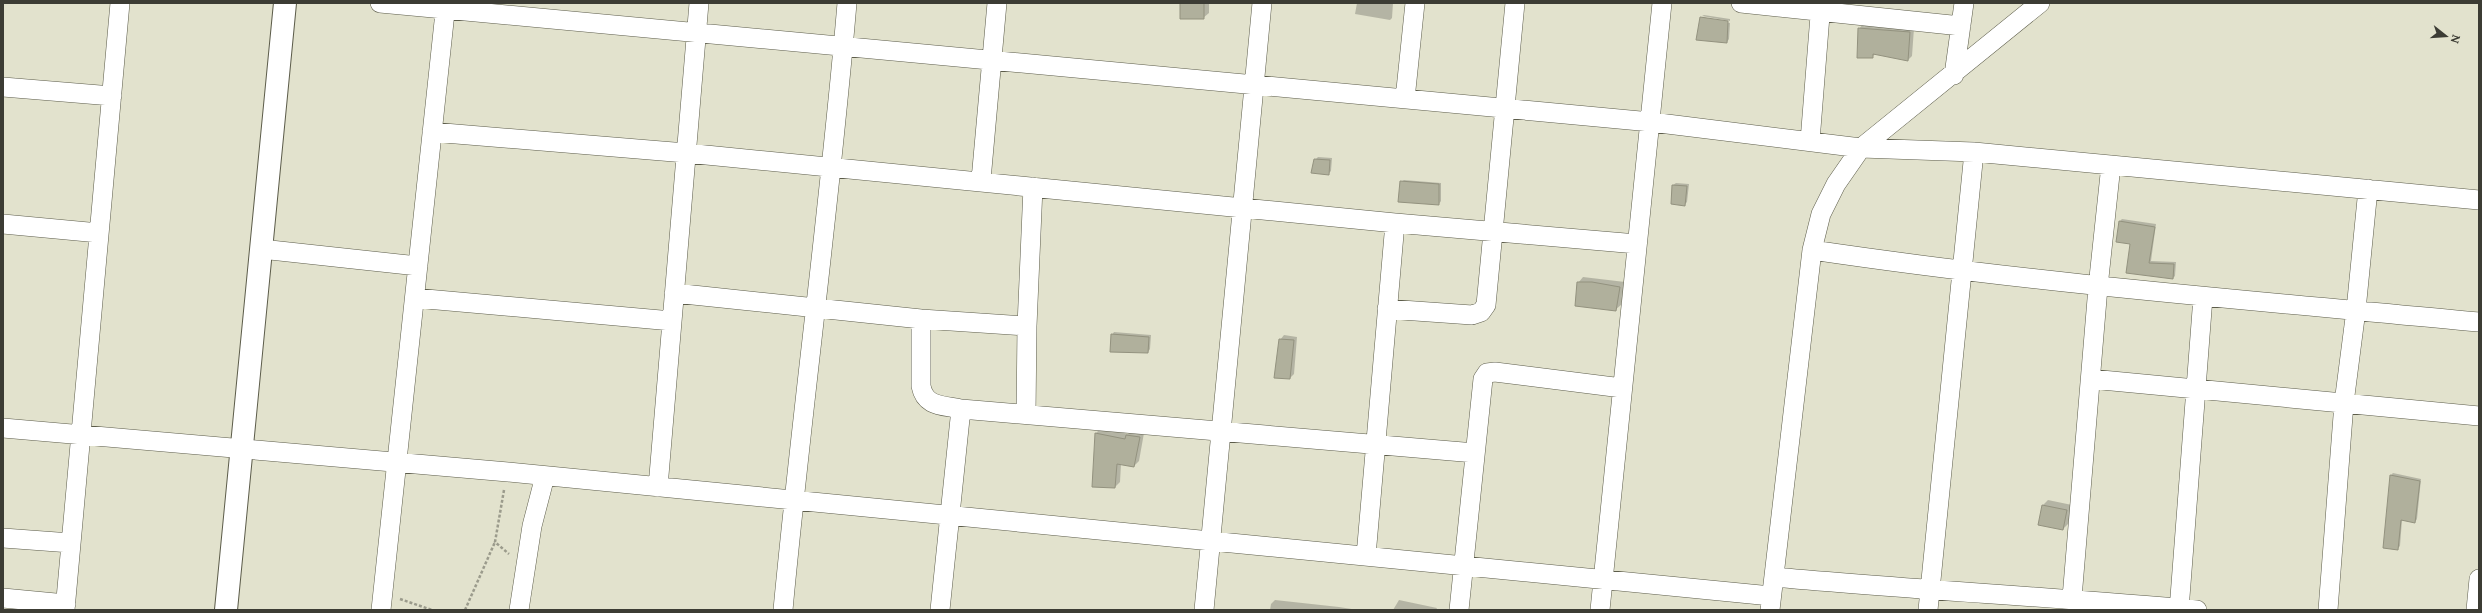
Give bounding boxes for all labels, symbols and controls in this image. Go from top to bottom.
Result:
north arrow [2426,16,2466,56]
text: N [2447,33,2464,46]

